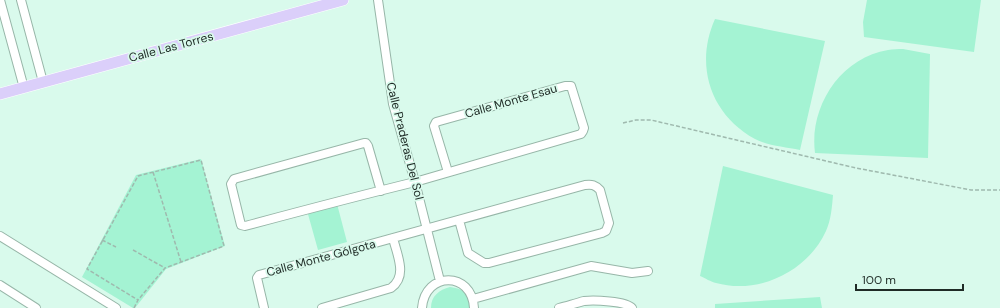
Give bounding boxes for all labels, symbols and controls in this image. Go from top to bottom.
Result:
street label: Calle Las Torres [127,28,215,66]
street label: Calle Monte Esau [463,80,559,122]
street label: Calle Praderas Del Sol [383,81,427,201]
street label: Calle Monte Gólgota [265,236,377,280]
scale bar [856,266,963,292]
text: 100 m [862,272,896,288]

